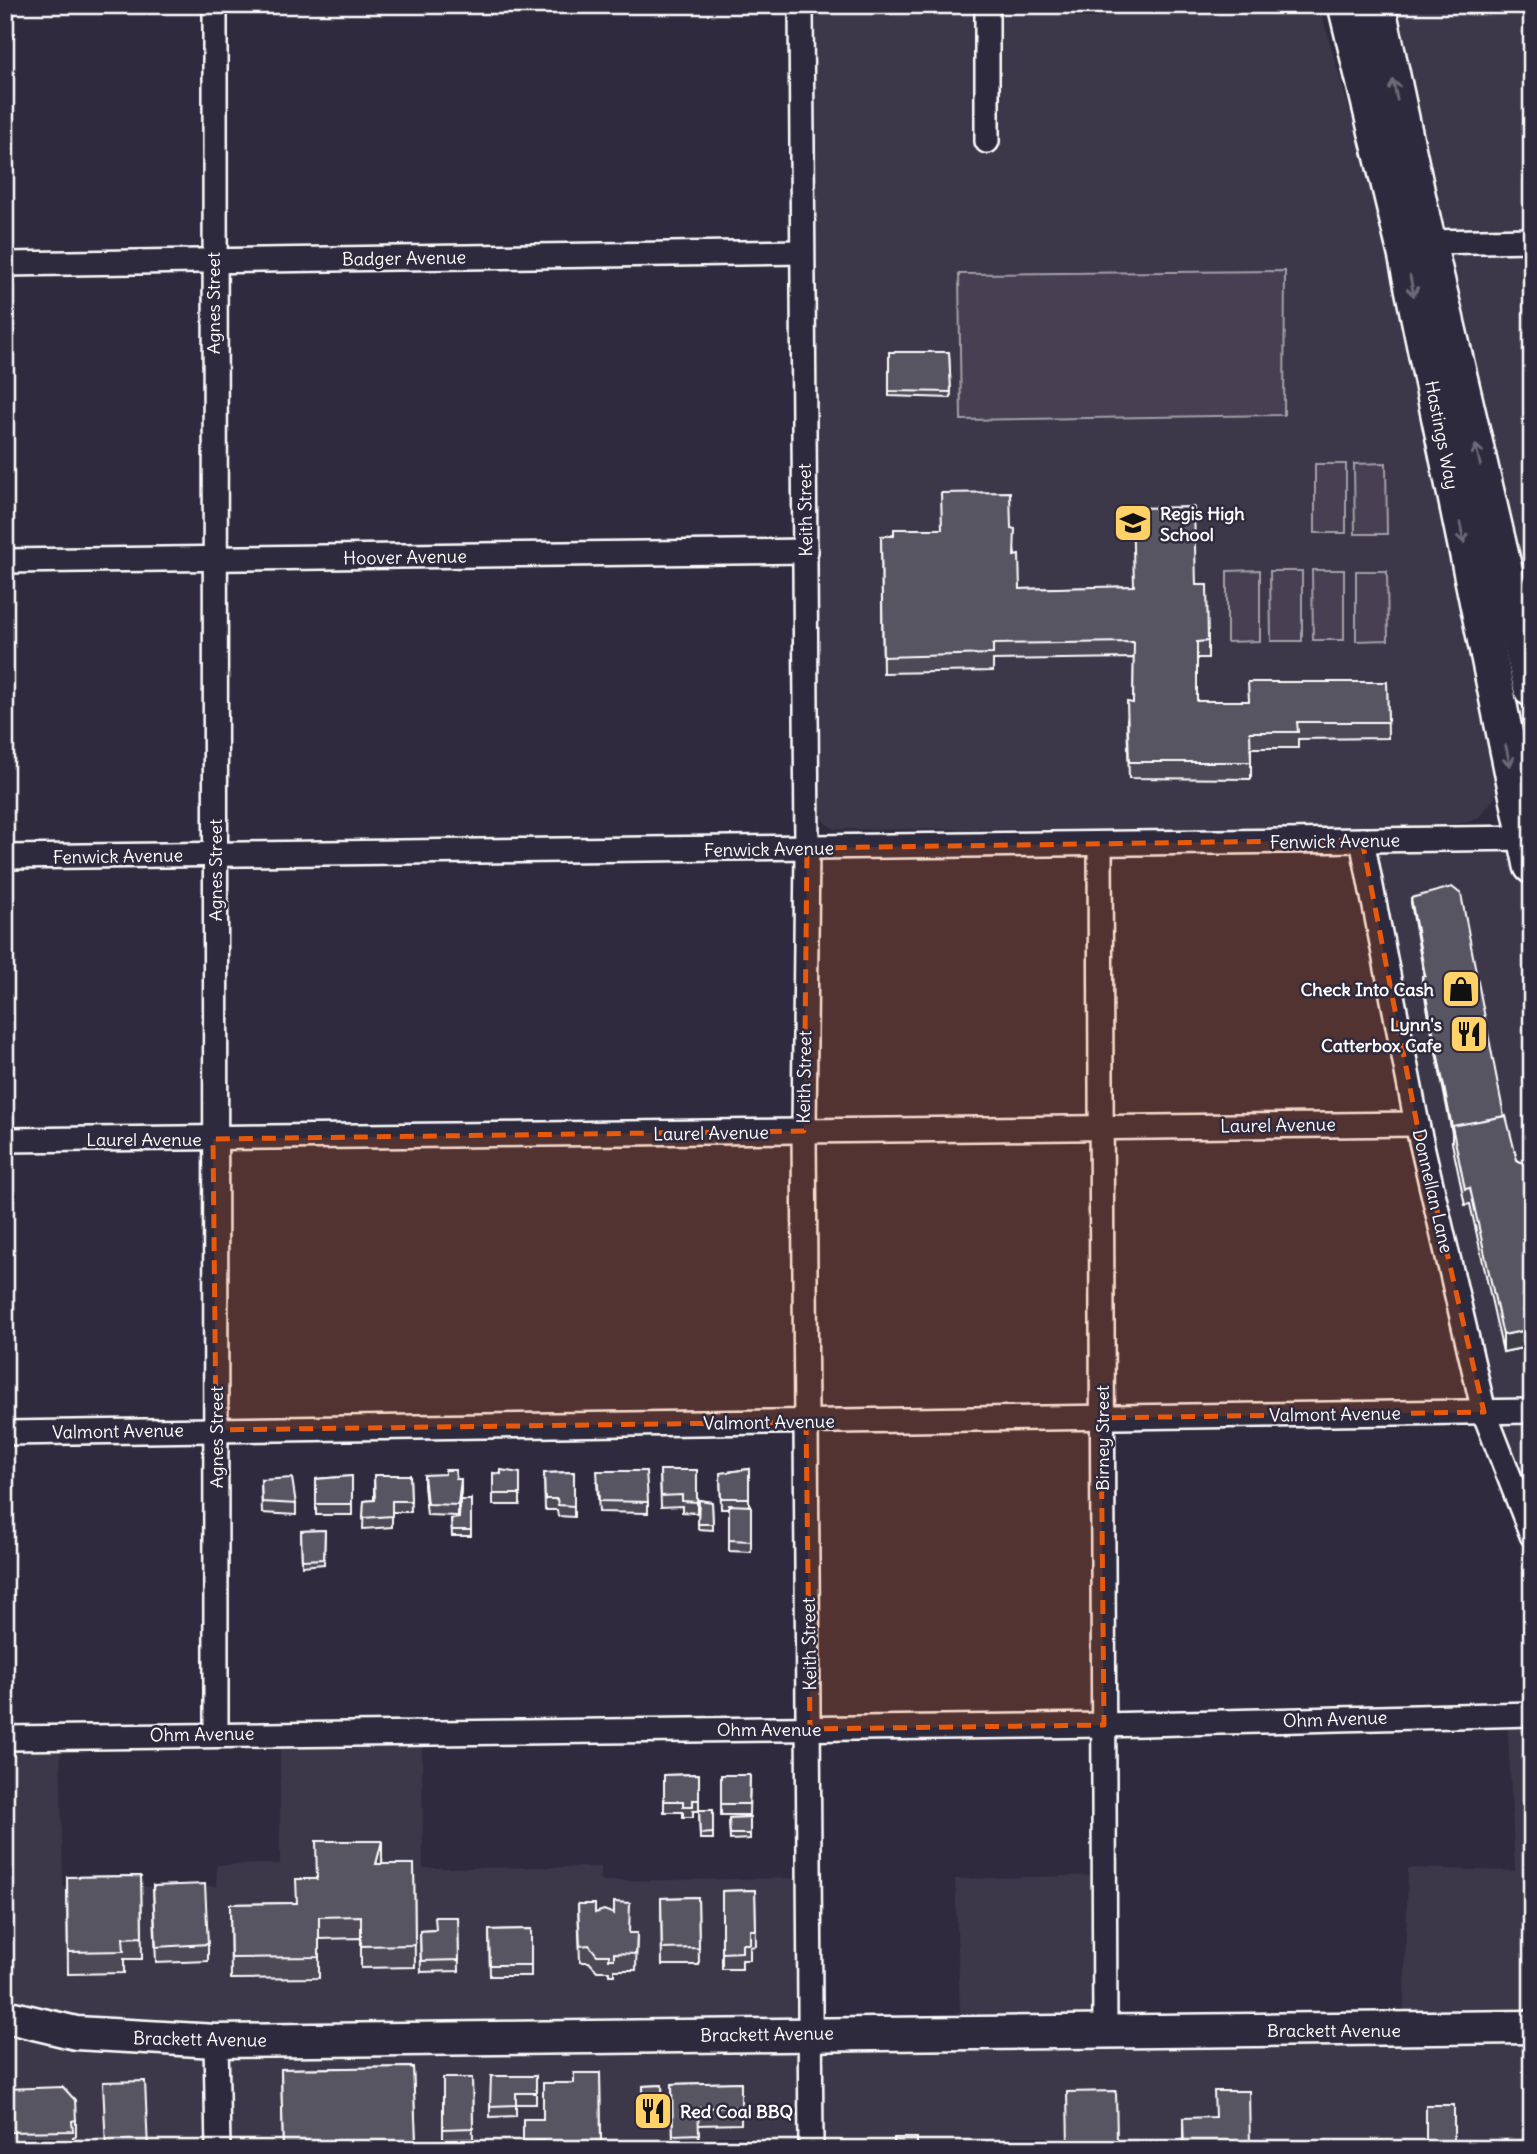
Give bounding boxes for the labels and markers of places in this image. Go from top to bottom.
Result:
school or university icon: Regis High School [1112,502,1154,544]
place label: Regis High School [1160,502,1245,546]
shop icon: Check Into Cash [1440,968,1482,1010]
place label: Check Into Cash [1300,978,1435,1001]
place label: Lynn's Catterbox Cafe [1321,1013,1442,1057]
restaurant icon: Lynn's Catterbox Cafe [1448,1013,1490,1055]
restaurant icon: Red Coal BBQ [632,2090,674,2132]
place label: Red Coal BBQ [680,2100,793,2123]

